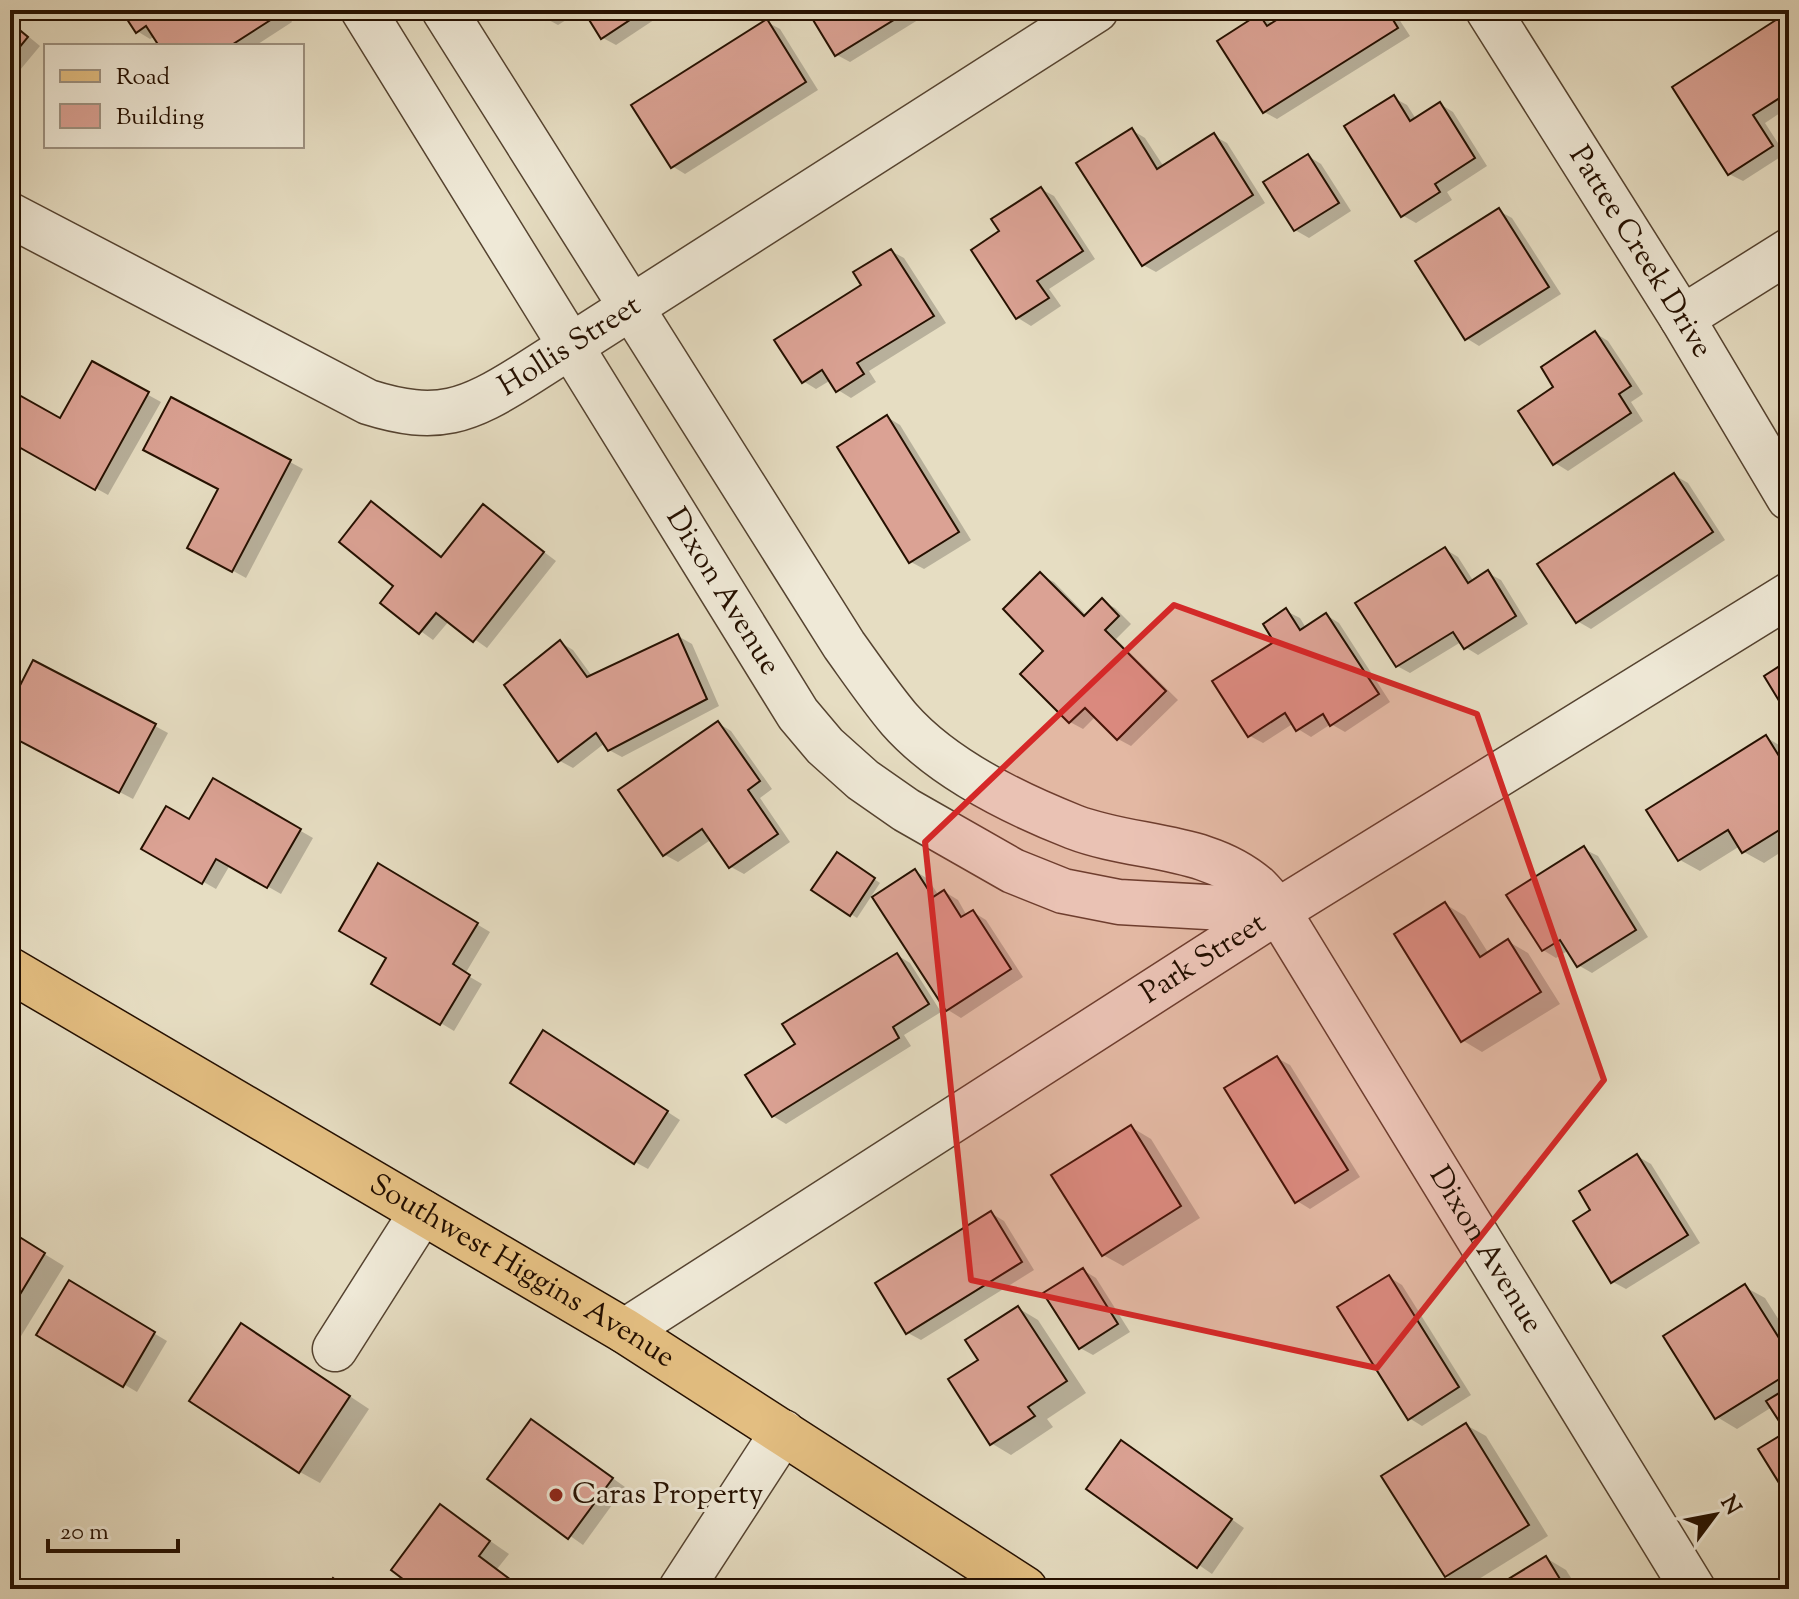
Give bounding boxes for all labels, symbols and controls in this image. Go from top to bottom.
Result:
legend [44,44,304,148]
text: Road [116,61,170,95]
text: Building [116,101,205,135]
street label: Pattee Creek Drive [1558,138,1723,366]
street label: Hollis Street [490,285,649,408]
street label: Dixon Avenue [655,500,791,684]
street label: Park Street [1133,903,1275,1015]
street label: Dixon Avenue [1418,1158,1553,1342]
street label: Southwest Higgins Avenue [361,1164,683,1379]
place label: Caras Property [572,1474,763,1517]
north arrow [1675,1475,1755,1555]
marker: Caras Property [547,1486,565,1504]
text: N [1711,1490,1748,1522]
scale bar [48,1503,178,1553]
text: 20 m [60,1516,109,1550]

